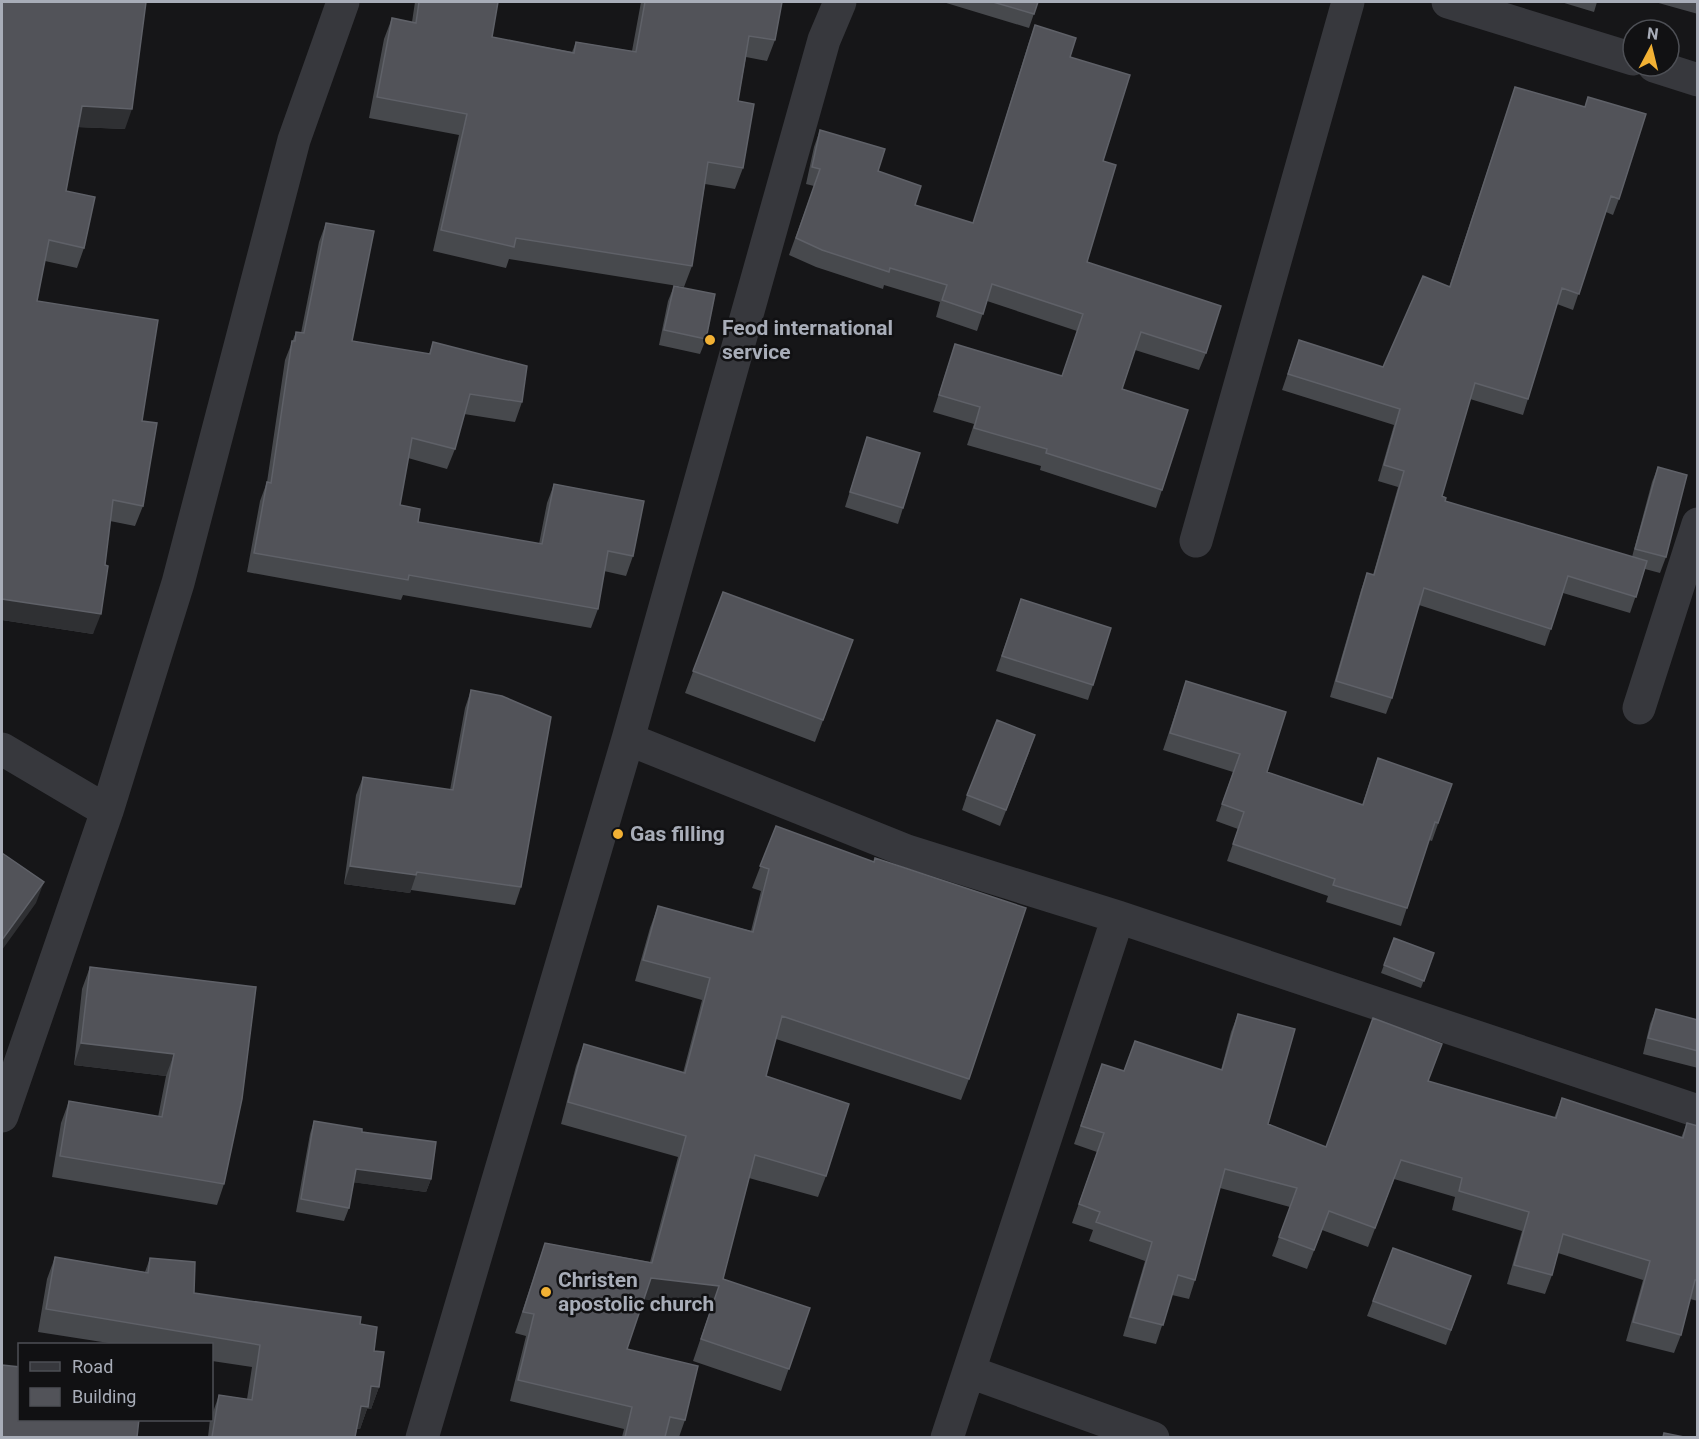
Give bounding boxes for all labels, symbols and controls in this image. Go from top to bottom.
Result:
north arrow [1621,18,1681,78]
text: N [1646,23,1660,44]
place label: Feod international service [722,316,893,364]
marker: Feod international service [703,333,717,347]
place label: Gas filling [630,822,725,846]
marker: Gas filling [611,827,625,841]
place label: Christen apostolic church [558,1268,714,1316]
marker: Christen apostolic church [539,1285,553,1299]
legend [18,1343,213,1421]
text: Road [72,1356,113,1377]
text: Building [72,1386,136,1407]

